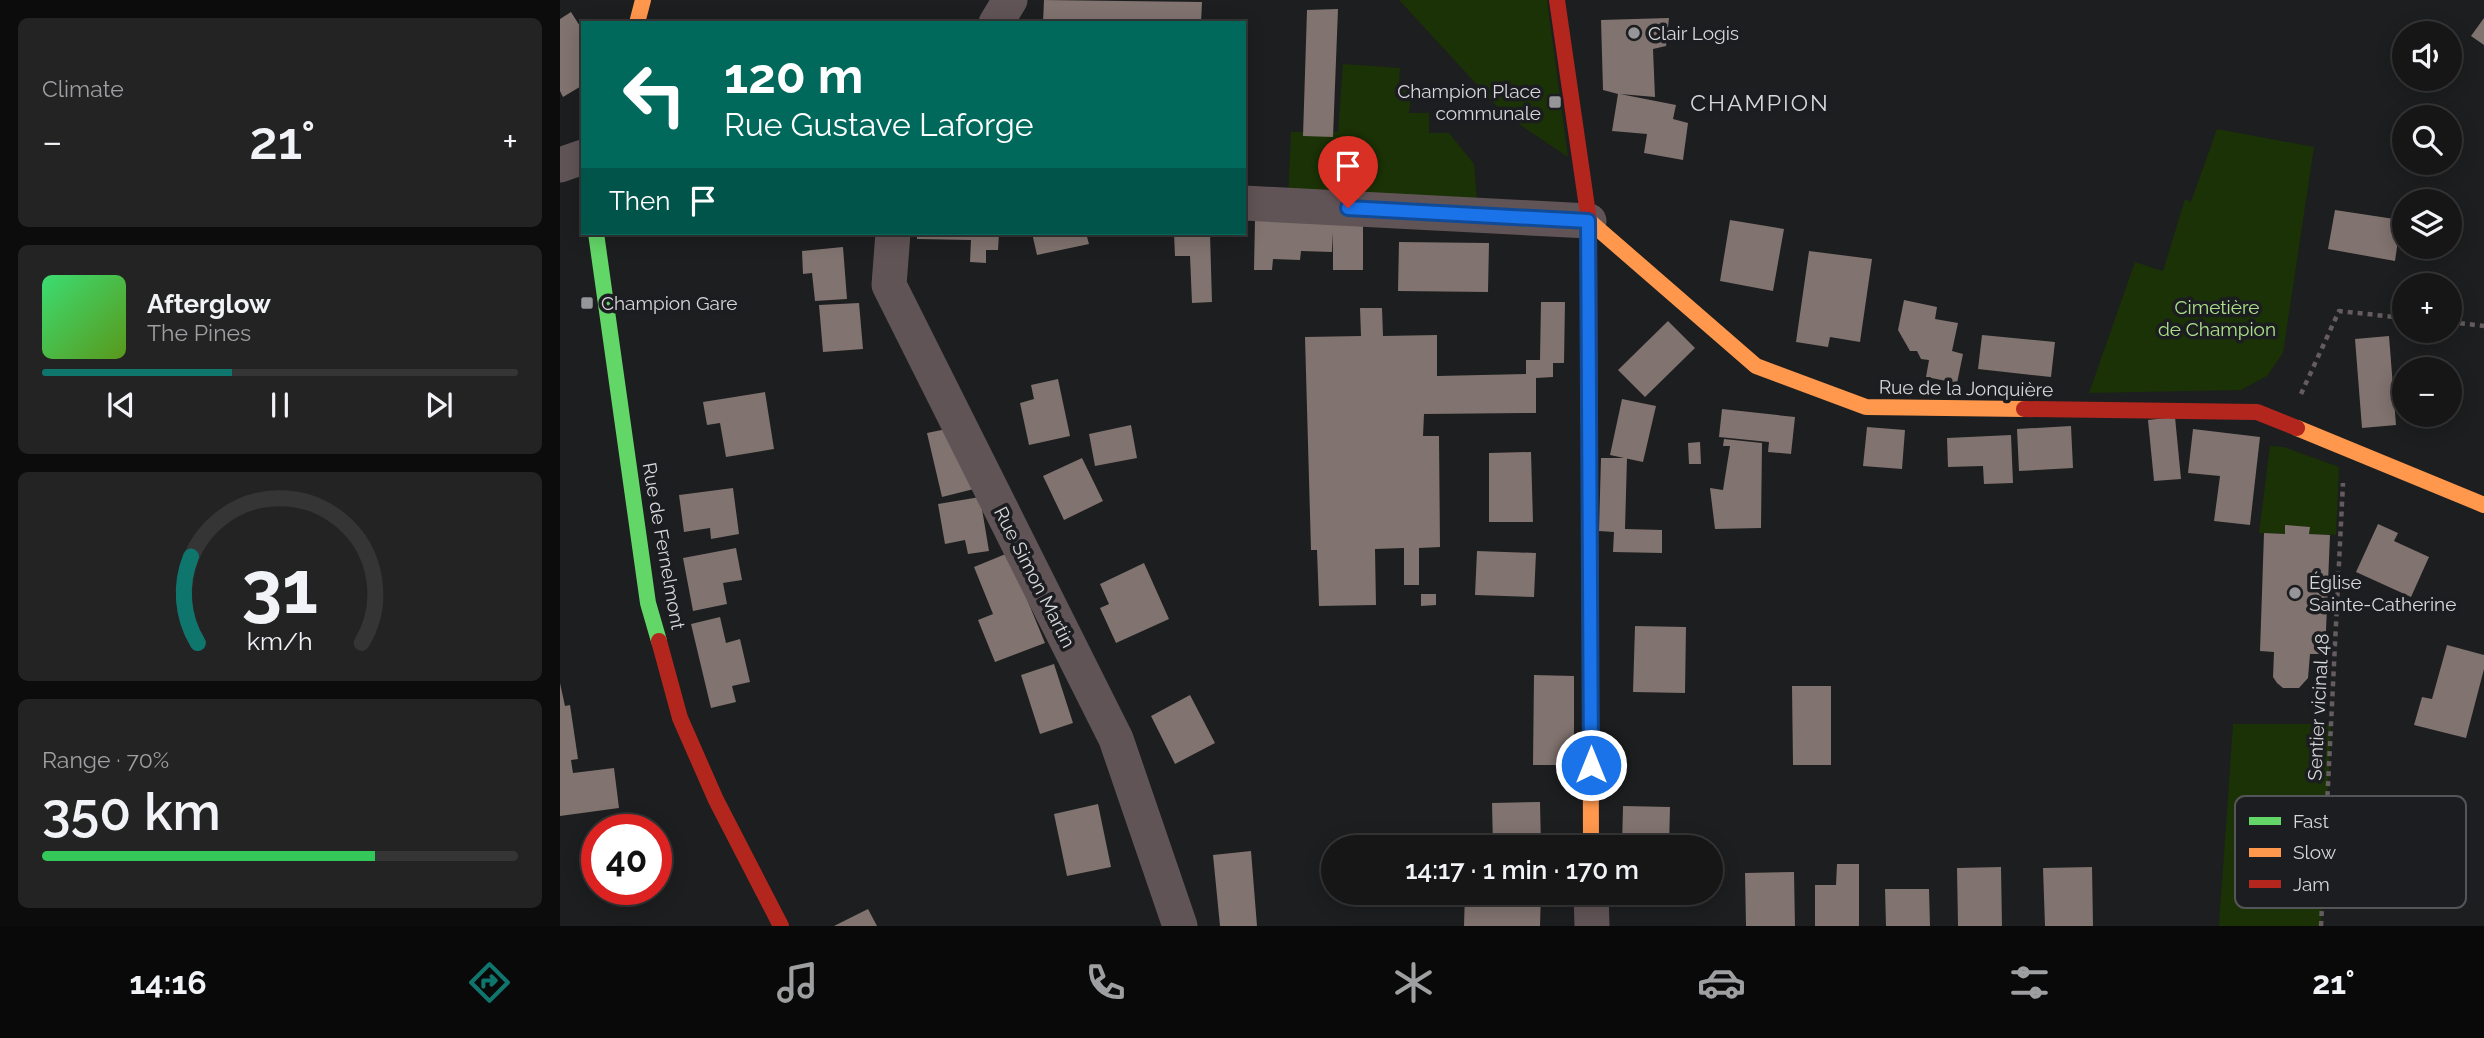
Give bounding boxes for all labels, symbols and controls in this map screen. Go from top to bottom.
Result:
map controls [2392,21,2462,427]
button: sound [2392,21,2462,91]
place label: Clair Logis [1648,22,1739,44]
marker: Clair Logis [1626,25,1642,41]
text: 120 m [724,47,863,104]
icon: left [609,49,700,140]
text: Climate [42,75,124,102]
place label: Champion Place communale [1397,80,1541,124]
district label: CHAMPION [1690,89,1830,116]
marker: Champion Place communale [1547,94,1563,110]
button: search [2392,105,2462,175]
text: Rue Gustave Laforge [724,106,1033,143]
text: 21° [249,110,316,171]
text: − [42,119,62,164]
text: + [502,119,518,164]
pin [1318,136,1378,208]
icon: arrive [1329,147,1367,185]
icon: arrive [684,182,722,220]
text: Then [609,186,670,216]
button: layers [2392,189,2462,259]
button: + [2392,273,2462,343]
text: Afterglow [147,289,271,319]
place label: Champion Gare [601,292,738,314]
marker: Champion Gare [579,295,595,311]
park label: Cimetière de Champion [2158,296,2276,340]
text: The Pines [147,319,251,346]
button: − [2392,357,2462,427]
street label: Rue de la Jonquière [1879,375,2053,401]
icon: previous [102,386,140,424]
icon: pause [261,386,299,424]
icon: next [420,386,458,424]
street label: Rue de Fernelmont [638,461,690,632]
street label: Rue Simon Martin [990,503,1080,651]
text: 31 [242,545,318,630]
place label: Église Sainte-Catherine [2309,571,2456,615]
marker: Église Sainte-Catherine [2287,585,2303,601]
text: km/h [247,625,313,655]
street label: Sentier vicinal 48 [2303,633,2333,781]
position arrow [1554,728,1628,802]
text: Range · 70% [42,746,169,773]
text: 350 km [42,781,221,842]
legend [2235,796,2466,908]
text: Fast [2293,810,2329,832]
speed limit sign: 40 [581,814,672,905]
text: Slow [2293,841,2337,863]
text: 14:17 · 1 min · 170 m [1405,855,1639,885]
text: Jam [2293,873,2330,895]
icon: directions [465,958,514,1007]
icon: music [773,958,822,1007]
icon: phone [1081,958,1130,1007]
icon: climate [1389,958,1438,1007]
icon: car [1697,958,1746,1007]
icon: filters [2005,958,2054,1007]
text: 14:16 [129,964,207,1001]
text: 21° [2312,964,2355,1001]

